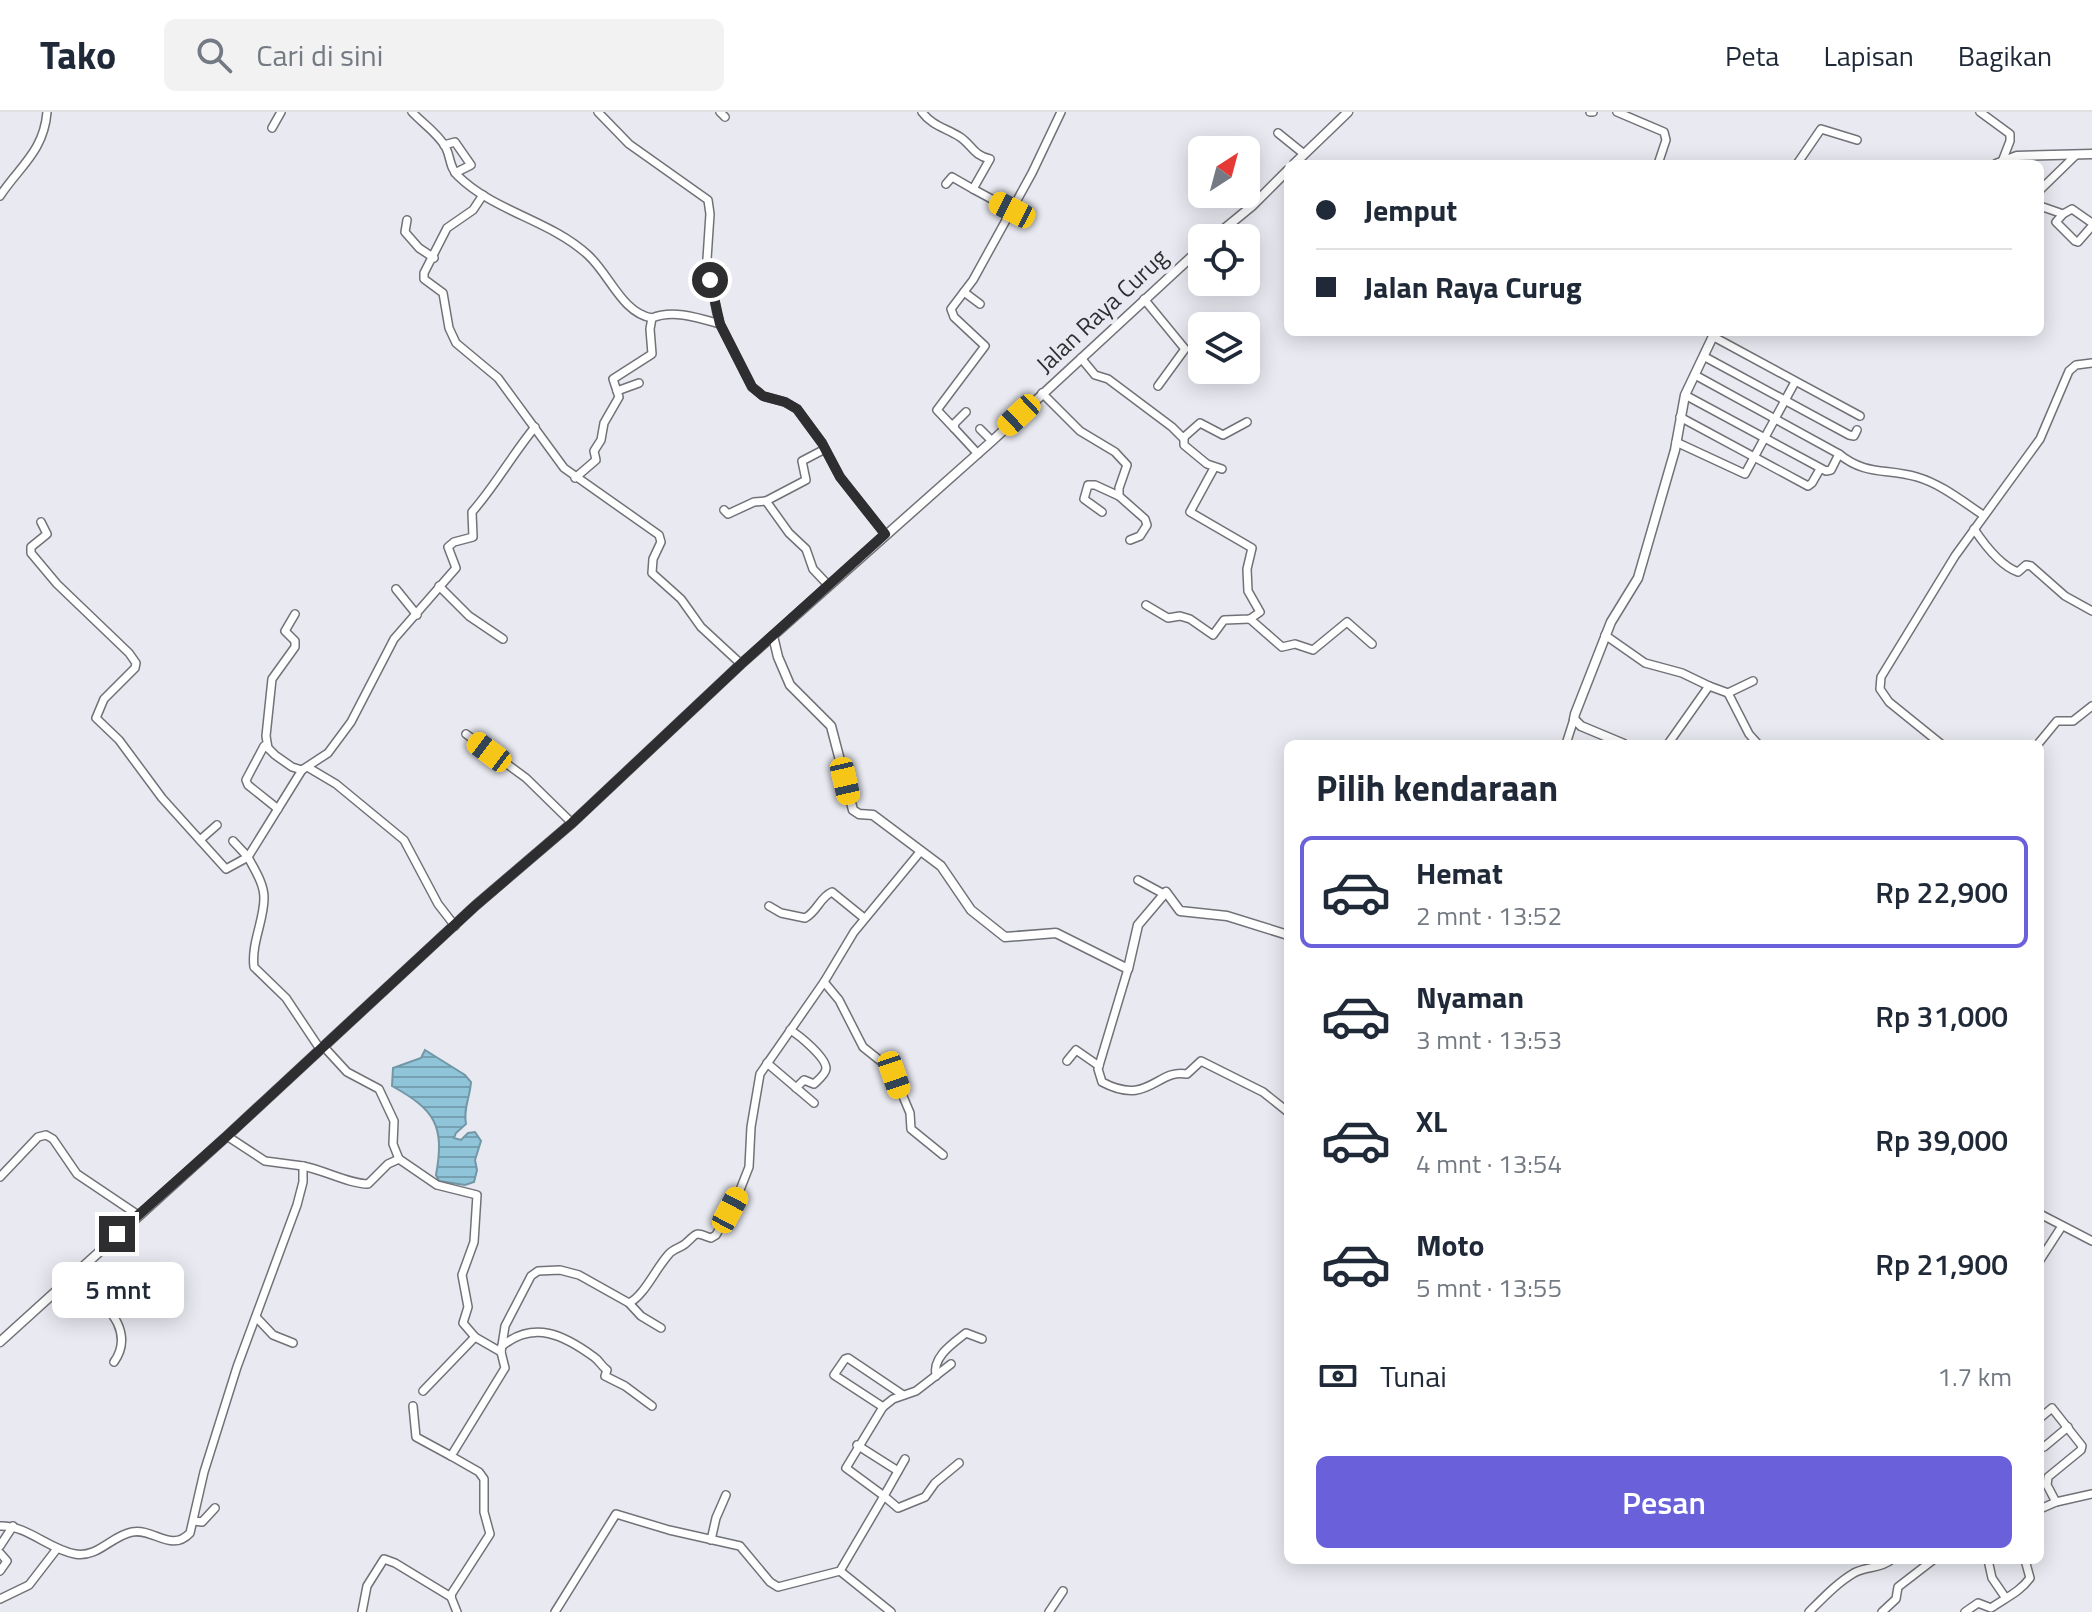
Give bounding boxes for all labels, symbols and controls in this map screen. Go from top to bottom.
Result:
search box [164,19,724,91]
text: Tako [40,26,116,84]
text: Cari di sini [256,32,383,78]
icon: search [192,33,236,77]
text: Peta [1725,34,1779,77]
text: Lapisan [1823,34,1914,77]
text: Bagikan [1958,34,2052,77]
north arrow [1188,136,1260,208]
map controls [1188,136,1260,384]
text: Jemput [1364,187,1457,233]
car [985,188,1039,232]
button: locate [1188,224,1260,296]
street label: Jalan Raya Curug [1027,239,1175,381]
route start [692,262,728,298]
text: Jalan Raya Curug [1364,264,1582,310]
button: layers [1188,312,1260,384]
car [993,390,1045,440]
car [463,728,515,776]
car [828,755,862,807]
text: Pilih kendaraan [1316,760,1558,815]
text: Hemat [1416,850,1503,896]
icon: car [1320,856,1392,928]
text: Rp 22,900 [1875,869,2008,915]
text: 2 mnt · 13:52 [1416,896,1562,935]
text: Nyaman [1416,974,1524,1020]
icon: car [1320,980,1392,1052]
text: Rp 31,000 [1875,993,2008,1039]
text: 3 mnt · 13:53 [1416,1020,1562,1059]
car [875,1048,913,1102]
text: XL [1416,1098,1447,1144]
icon: car [1320,1104,1392,1176]
text: Rp 39,000 [1875,1117,2008,1163]
text: 4 mnt · 13:54 [1416,1144,1562,1183]
car [708,1183,752,1237]
route end [99,1216,135,1252]
text: Moto [1416,1222,1484,1268]
icon: car [1320,1228,1392,1300]
text: Rp 21,900 [1875,1241,2008,1287]
callout: 5 mnt [51,1262,183,1318]
text: 5 mnt · 13:55 [1416,1268,1562,1307]
text: 5 mnt [85,1270,151,1309]
text: Tunai [1380,1353,1447,1399]
icon: cash [1316,1354,1360,1398]
text: 1.7 km [1937,1357,2012,1396]
button: Pesan [1316,1456,2012,1548]

